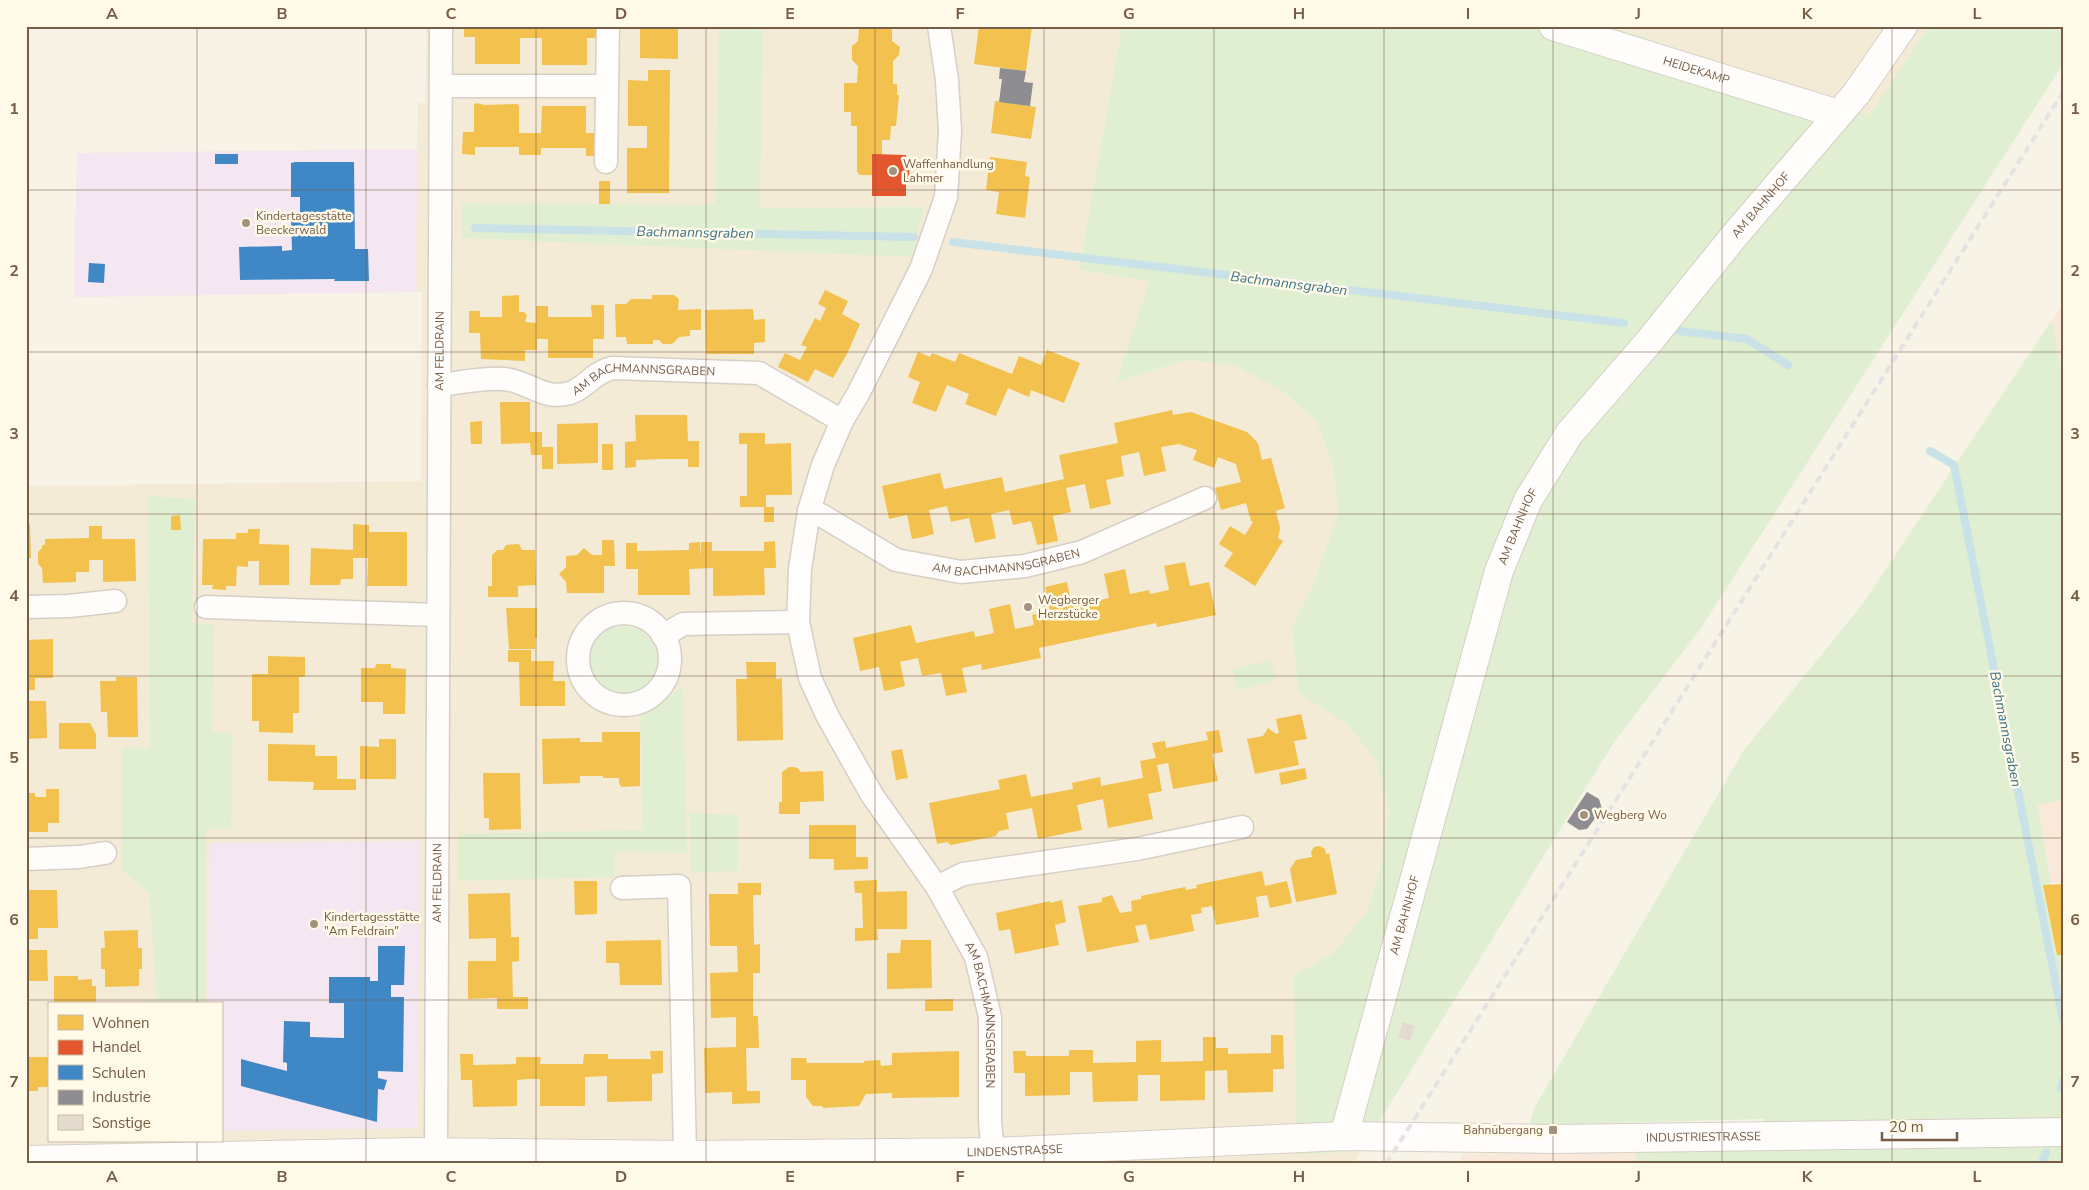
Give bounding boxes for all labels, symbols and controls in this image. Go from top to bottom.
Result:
text: A [106,3,118,25]
text: B [276,3,288,25]
text: C [446,3,457,25]
text: D [615,3,627,25]
text: E [785,3,795,25]
text: F [956,3,965,25]
text: G [1123,3,1135,25]
text: H [1293,3,1305,25]
text: I [1466,3,1470,25]
text: J [1634,3,1641,25]
text: K [1802,3,1814,25]
text: L [1973,3,1982,25]
street label: HEIDEKAMP [1661,52,1732,88]
text: 1 [9,98,19,120]
text: 1 [2070,98,2080,120]
place label: Waffenhandlung Lahmer [903,156,994,186]
marker: Waffenhandlung Lahmer [887,165,899,177]
street label: AM BAHNHOF [1728,168,1794,241]
place label: Kindertagesstätte Beeckerwald [256,208,352,238]
marker: Kindertagesstätte Beeckerwald [240,217,252,229]
water label: Bachmannsgraben [636,222,754,243]
text: 2 [9,260,19,282]
text: 2 [2070,260,2080,282]
water label: Bachmannsgraben [1229,267,1348,300]
street label: AM FELDRAIN [431,311,448,391]
street label: AM BACHMANNSGRABEN [569,360,715,399]
text: 3 [9,423,19,445]
text: 3 [2070,423,2080,445]
street label: AM BAHNHOF [1494,485,1542,567]
street label: AM BACHMANNSGRABEN [931,545,1082,580]
text: 4 [9,585,19,607]
text: 4 [2070,585,2080,607]
place label: Wegberger Herzstücke [1038,592,1100,622]
marker: Wegberger Herzstücke [1022,601,1034,613]
water label: Bachmannsgraben [1985,670,2026,789]
text: 5 [9,747,19,769]
text: 5 [2070,747,2080,769]
place label: Wegberg Wo [1594,807,1667,823]
marker: Wegberg Wo [1578,809,1590,821]
street label: AM FELDRAIN [429,843,445,923]
street label: AM BAHNHOF [1386,873,1423,957]
text: 6 [9,909,19,931]
place label: Kindertagesstätte "Am Feldrain" [324,909,420,939]
text: 6 [2070,909,2080,931]
marker: Kindertagesstätte "Am Feldrain" [308,918,320,930]
street label: AM BACHMANNSGRABEN [961,939,998,1088]
legend [48,1002,222,1142]
text: Wohnen [92,1013,150,1033]
text: Handel [92,1037,142,1057]
text: Schulen [92,1063,146,1083]
text: 7 [9,1071,19,1093]
text: 7 [2070,1071,2080,1093]
text: Industrie [92,1087,151,1107]
scale bar [1882,1110,1956,1142]
text: Sonstige [92,1113,151,1133]
text: 20 m [1889,1117,1924,1137]
place label: Bahnübergang [1463,1122,1543,1138]
marker: Bahnübergang [1547,1124,1559,1136]
street label: INDUSTRIESTRASSE [1646,1128,1761,1146]
street label: LINDENSTRASSE [967,1141,1063,1160]
text: A [106,1166,118,1188]
text: B [276,1166,288,1188]
text: C [446,1166,457,1188]
text: D [615,1166,627,1188]
text: E [785,1166,795,1188]
text: F [956,1166,965,1188]
text: G [1123,1166,1135,1188]
text: H [1293,1166,1305,1188]
text: I [1466,1166,1470,1188]
text: J [1634,1166,1641,1188]
text: K [1802,1166,1814,1188]
text: L [1973,1166,1982,1188]

